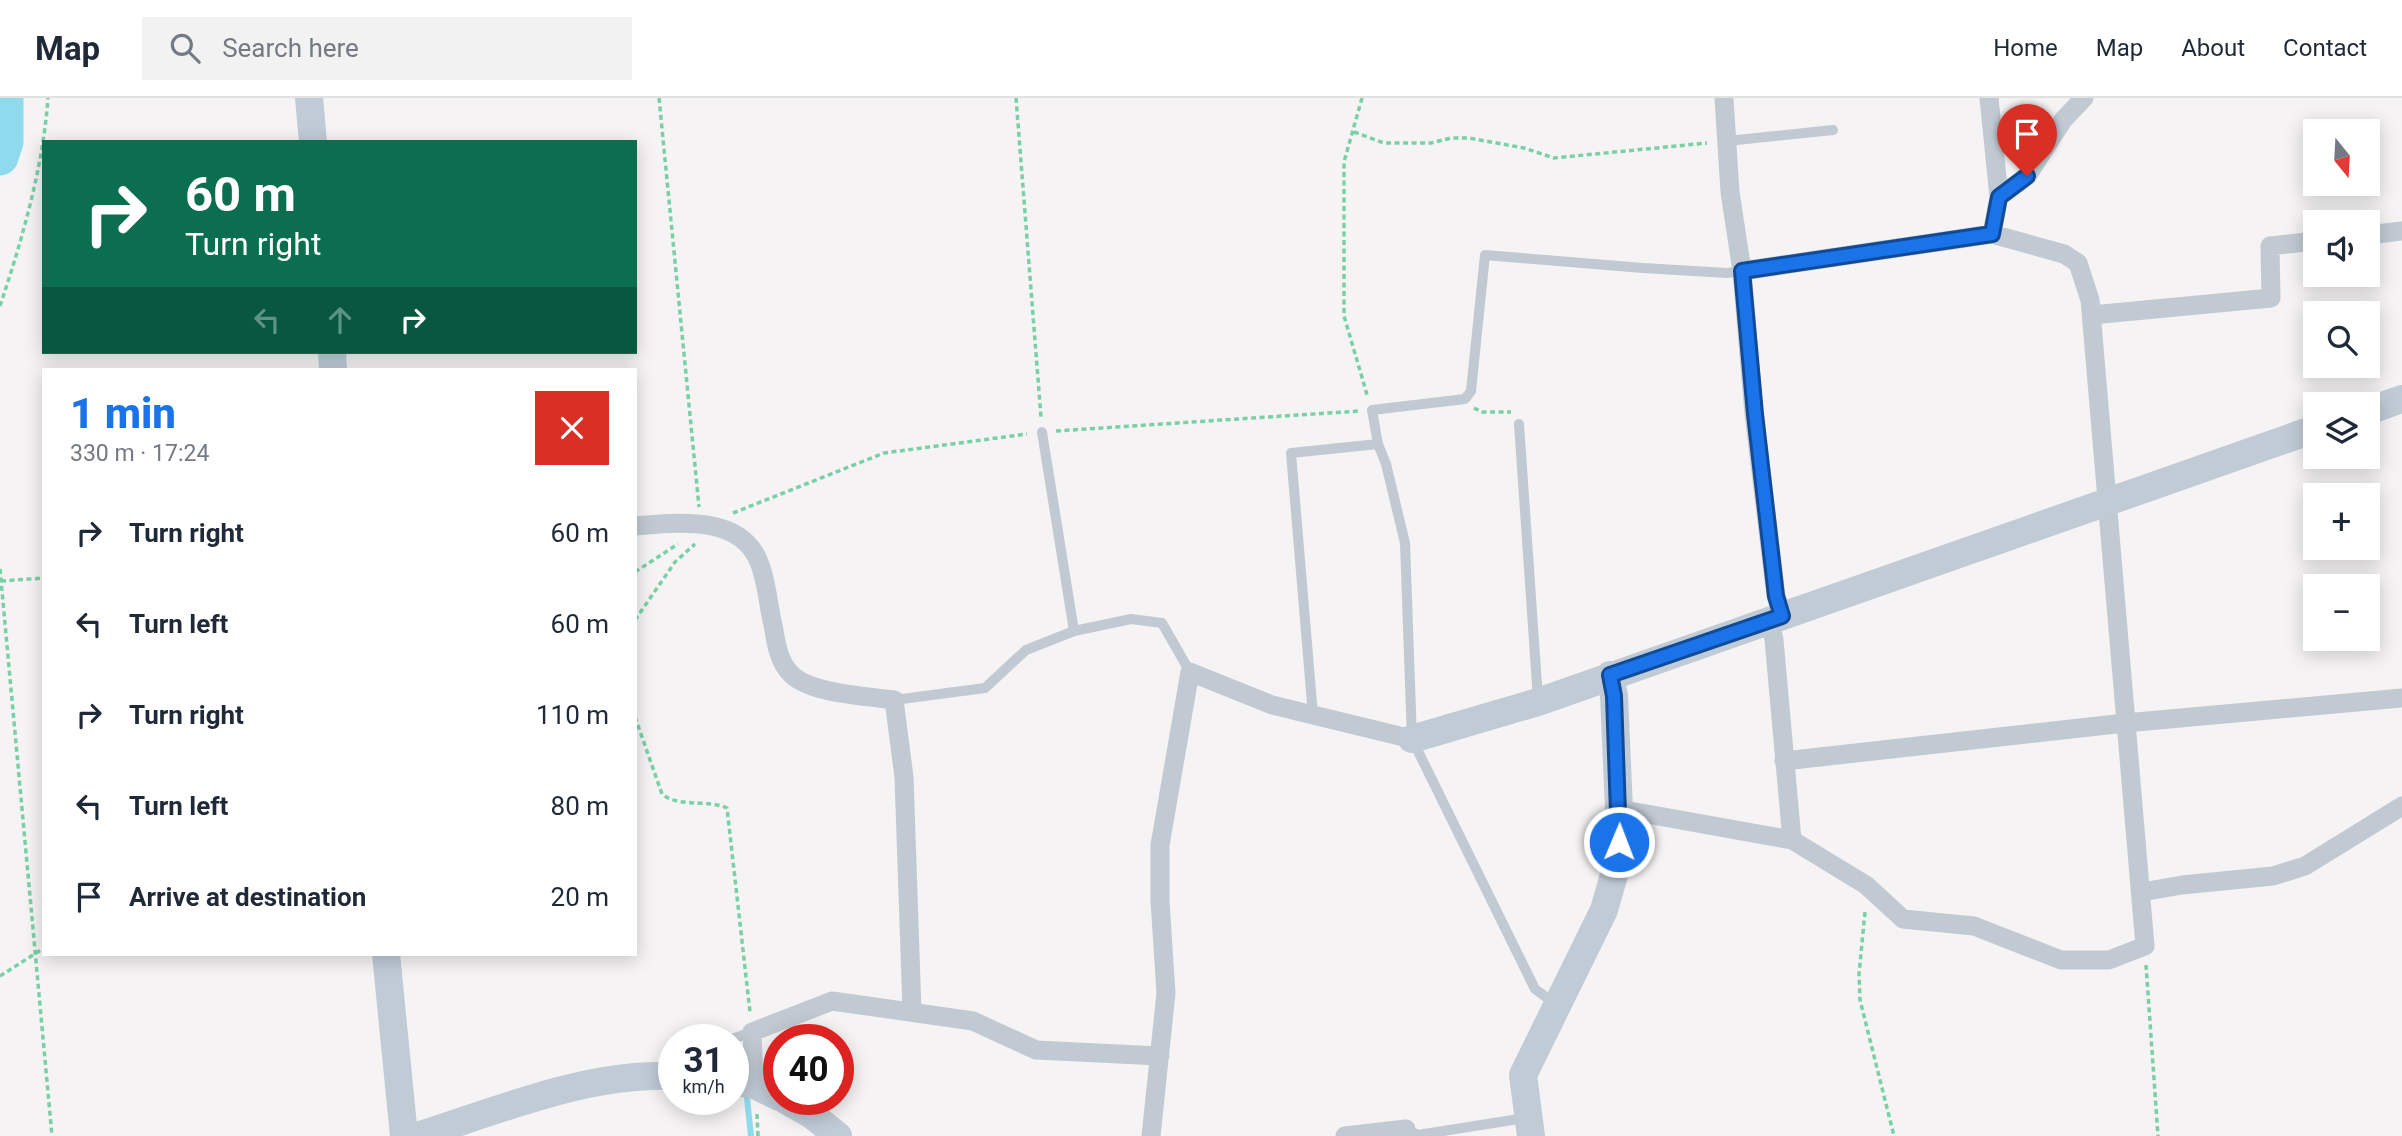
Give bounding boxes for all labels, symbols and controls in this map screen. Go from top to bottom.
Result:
search box [142,17,632,80]
text: Map [35,29,100,68]
icon: search [166,29,204,67]
text: Search here [222,33,359,63]
text: Home [1993,34,2058,62]
text: Map [2096,34,2143,62]
text: About [2181,34,2245,62]
text: Contact [2283,34,2367,62]
pin [1997,104,2057,176]
icon: arrive [2008,115,2046,153]
north arrow [2303,119,2380,196]
map controls [2303,119,2380,651]
text: 60 m [185,166,296,223]
icon: right [70,168,161,259]
button: sound [2303,210,2380,287]
text: Turn right [185,225,321,263]
icon: left [248,301,286,339]
icon: ahead [321,301,359,339]
icon: right [394,301,432,339]
button: search [2303,301,2380,378]
text: 1 min [70,389,176,438]
button: close [535,391,609,465]
button: layers [2303,392,2380,469]
text: 330 m · 17:24 [70,440,209,467]
button: + [2303,483,2380,560]
icon: right [70,514,108,552]
text: Turn right [129,518,244,548]
text: 60 m [551,518,609,548]
button: − [2303,574,2380,651]
icon: left [70,605,108,643]
text: Turn left [129,609,228,639]
text: 60 m [551,609,609,639]
icon: right [70,696,108,734]
text: Turn right [129,700,244,730]
text: 110 m [536,700,609,730]
icon: left [70,787,108,825]
text: Turn left [129,791,228,821]
text: 80 m [551,791,609,821]
position arrow [1582,805,1656,879]
icon: arrive [70,878,108,916]
text: Arrive at destination [129,882,366,912]
text: 20 m [551,882,609,912]
speed limit sign: 40 [763,1024,854,1115]
text: 31 [683,1040,724,1081]
text: km/h [682,1076,725,1097]

